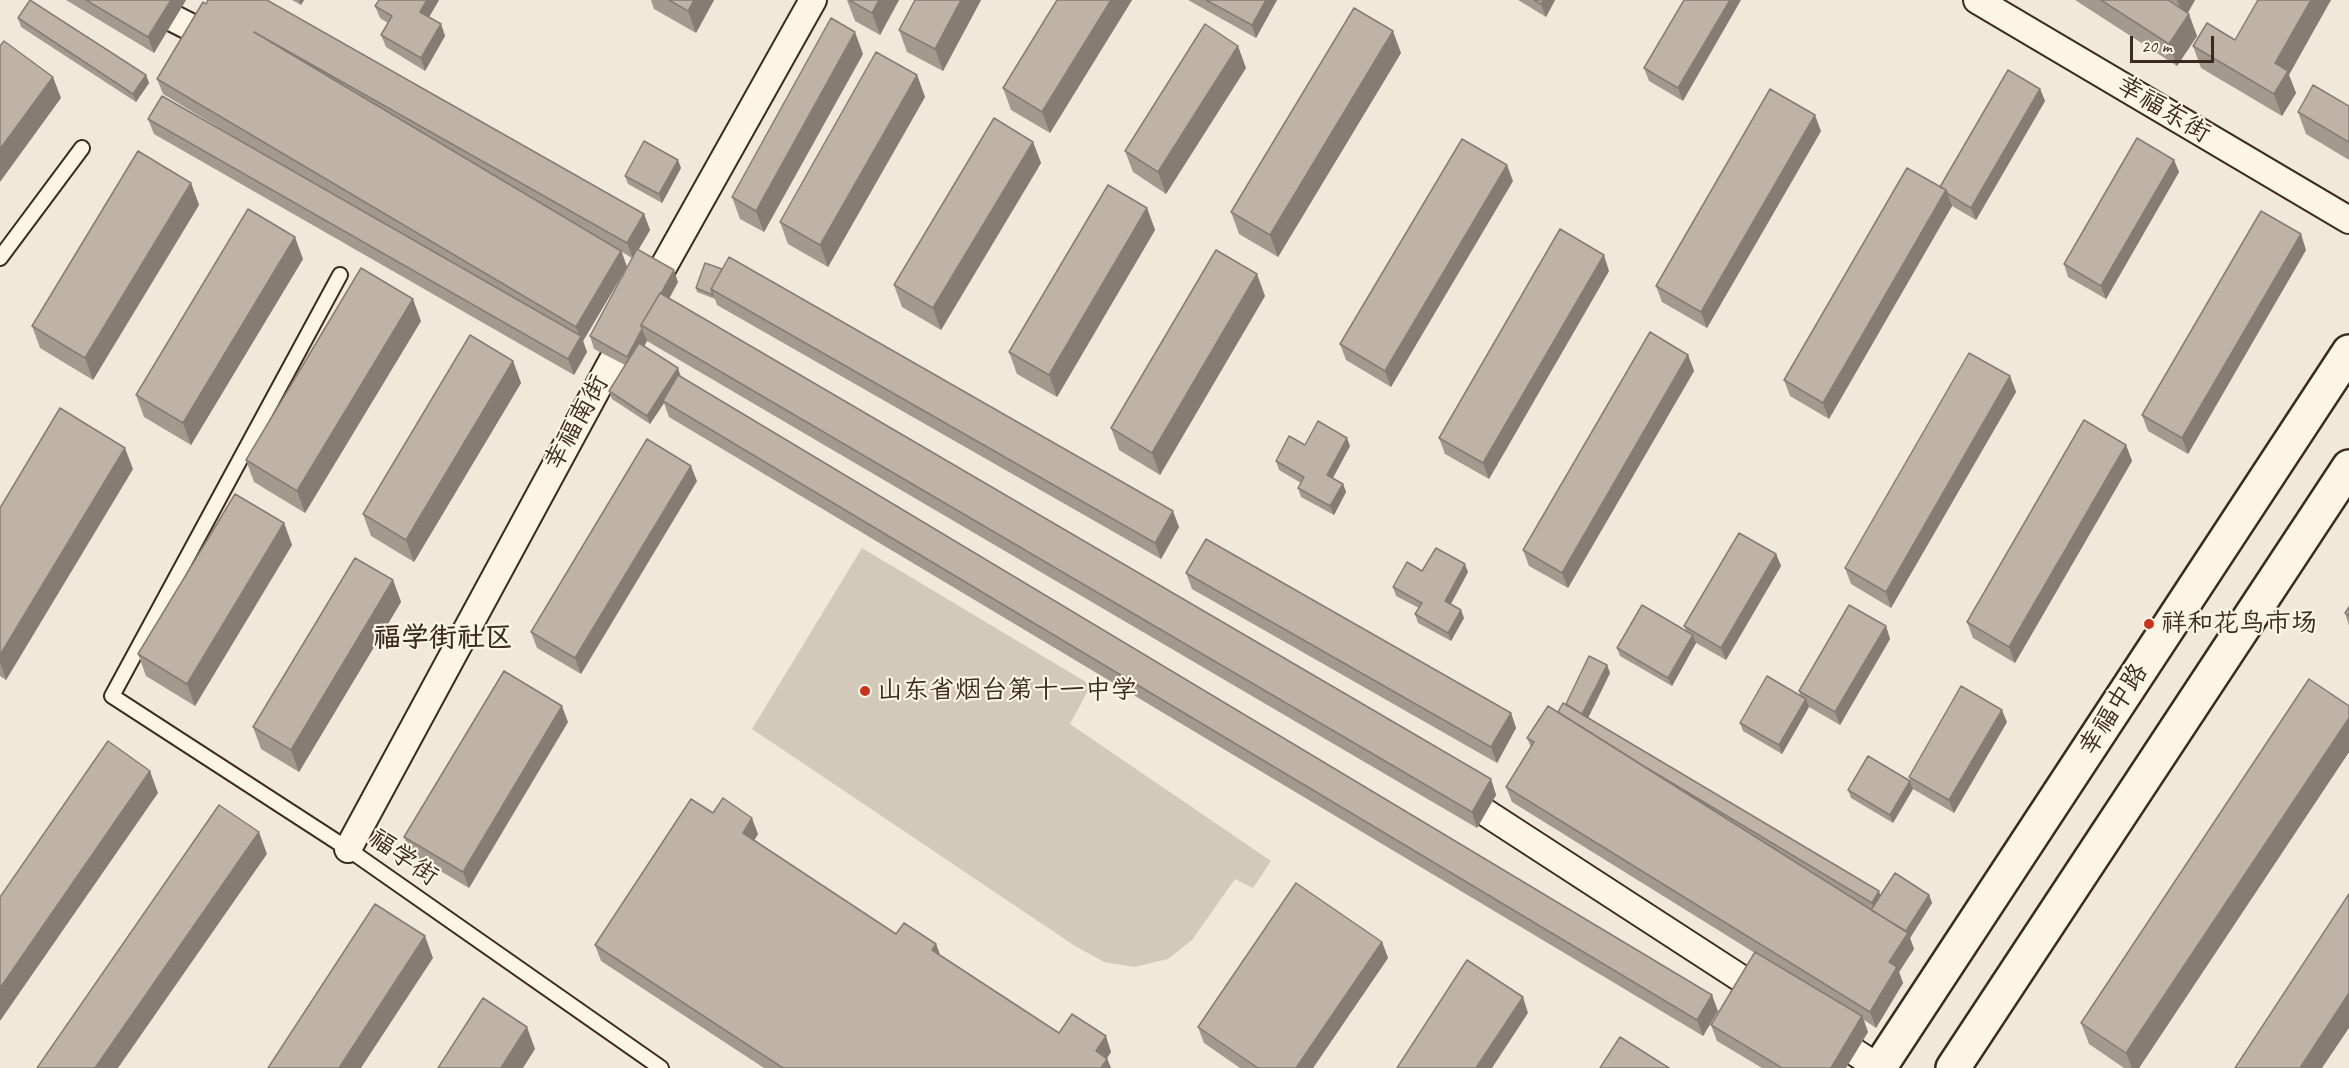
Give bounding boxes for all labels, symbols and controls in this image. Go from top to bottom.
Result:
scale bar [2133,24,2217,62]
text: 20 m [2141,35,2172,57]
street label: 幸福东街 [2110,70,2216,150]
street label: 幸福南街 [538,370,616,476]
place label: 祥和花鸟市场 [2161,608,2317,640]
marker: 祥和花鸟市场 [2142,617,2156,631]
district label: 福学街社区 [373,622,513,656]
street label: 幸福中路 [2073,658,2155,762]
place label: 山东省烟台第十一中学 [877,675,1137,707]
marker: 山东省烟台第十一中学 [858,684,872,698]
street label: 福学街 [362,823,444,893]

